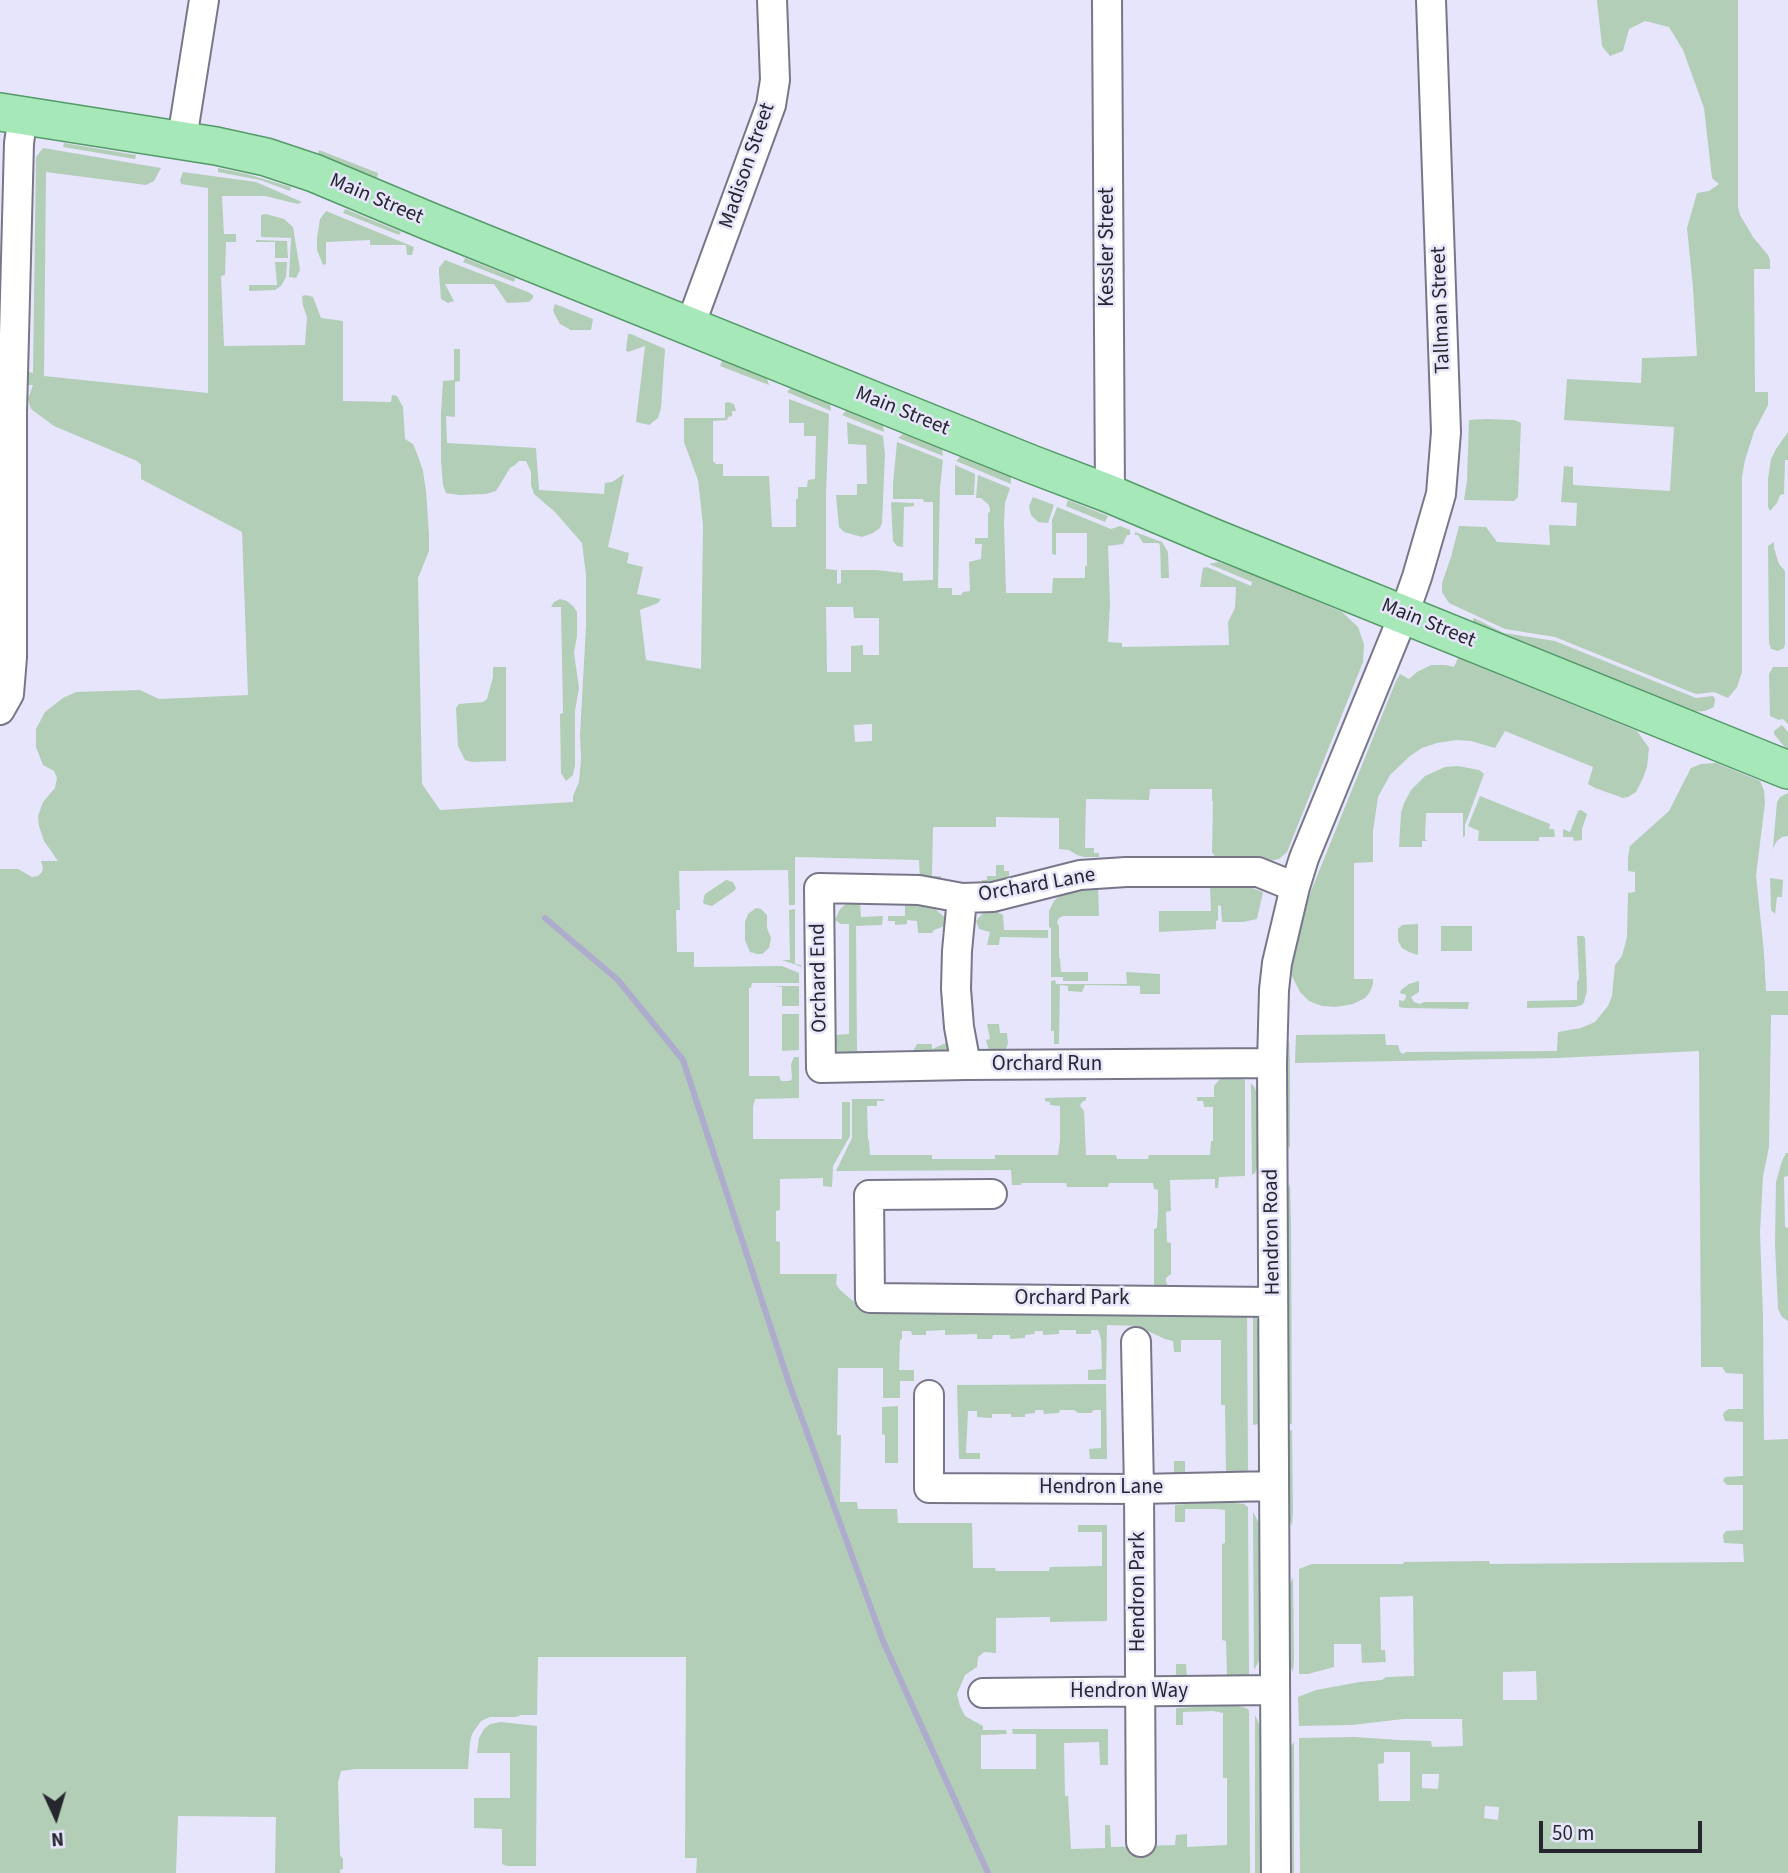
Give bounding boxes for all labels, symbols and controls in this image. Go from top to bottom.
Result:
street label: Madison Street [715,100,781,232]
street label: Main Street [325,169,427,231]
street label: Kessler Street [1095,187,1121,307]
street label: Tallman Street [1427,246,1457,374]
street label: Main Street [851,382,953,442]
street label: Main Street [1377,594,1479,654]
street label: Orchard Lane [977,863,1097,909]
street label: Orchard End [806,923,834,1033]
street label: Orchard Run [992,1052,1102,1078]
street label: Hendron Road [1259,1169,1287,1295]
street label: Orchard Park [1015,1286,1129,1312]
street label: Hendron Lane [1039,1475,1163,1501]
street label: Hendron Park [1126,1532,1152,1652]
street label: Hendron Way [1070,1679,1188,1705]
north arrow [21,1782,91,1852]
scale bar [1543,1806,1706,1850]
text: 50 m [1552,1818,1594,1848]
text: N [50,1825,65,1852]

